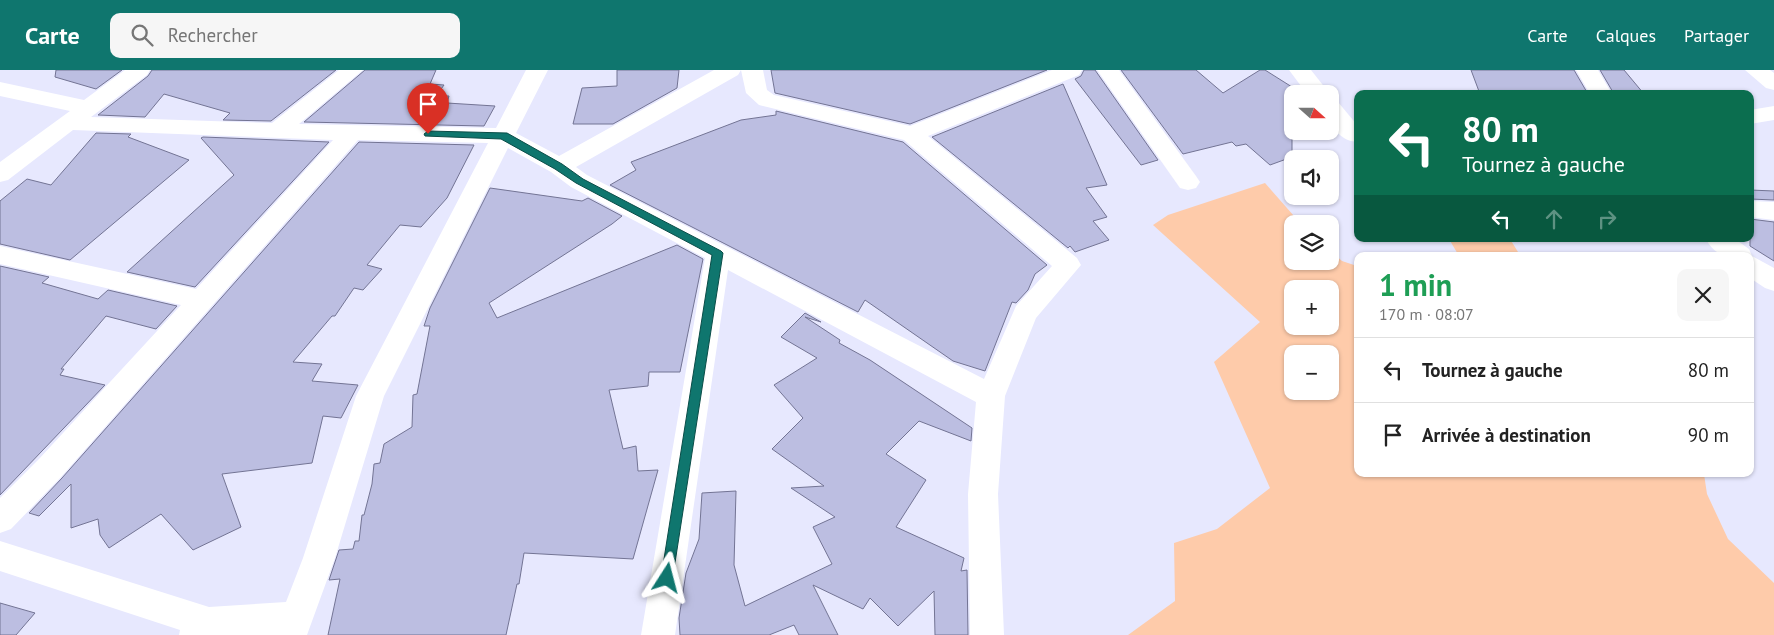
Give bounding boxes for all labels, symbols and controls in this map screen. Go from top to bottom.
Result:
search box [110,13,460,58]
text: Carte [25,20,80,51]
icon: search [128,21,156,49]
text: Rechercher [168,23,258,47]
text: Carte [1527,24,1568,47]
text: Calques [1596,24,1656,47]
text: Partager [1684,24,1749,47]
pin [407,83,449,134]
north arrow [1284,85,1339,140]
map controls [1284,85,1339,400]
icon: arrive [414,90,442,118]
text: 80 m [1462,106,1539,152]
icon: left [1379,110,1444,175]
button: sound [1284,150,1339,205]
text: Tournez à gauche [1462,150,1625,178]
icon: left [1487,205,1515,233]
icon: ahead [1540,205,1568,233]
icon: right [1593,205,1621,233]
button: layers [1284,215,1339,270]
text: 1 min [1379,265,1452,304]
button: close [1677,269,1729,321]
button: + [1284,280,1339,335]
text: 170 m · 08:07 [1379,304,1474,324]
button: − [1284,345,1339,400]
icon: left [1379,356,1407,384]
text: Tournez à gauche [1422,358,1563,382]
text: 80 m [1688,358,1729,382]
icon: arrive [1379,421,1407,449]
text: Arrivée à destination [1422,423,1591,447]
text: 90 m [1688,423,1729,447]
position arrow [640,551,692,603]

